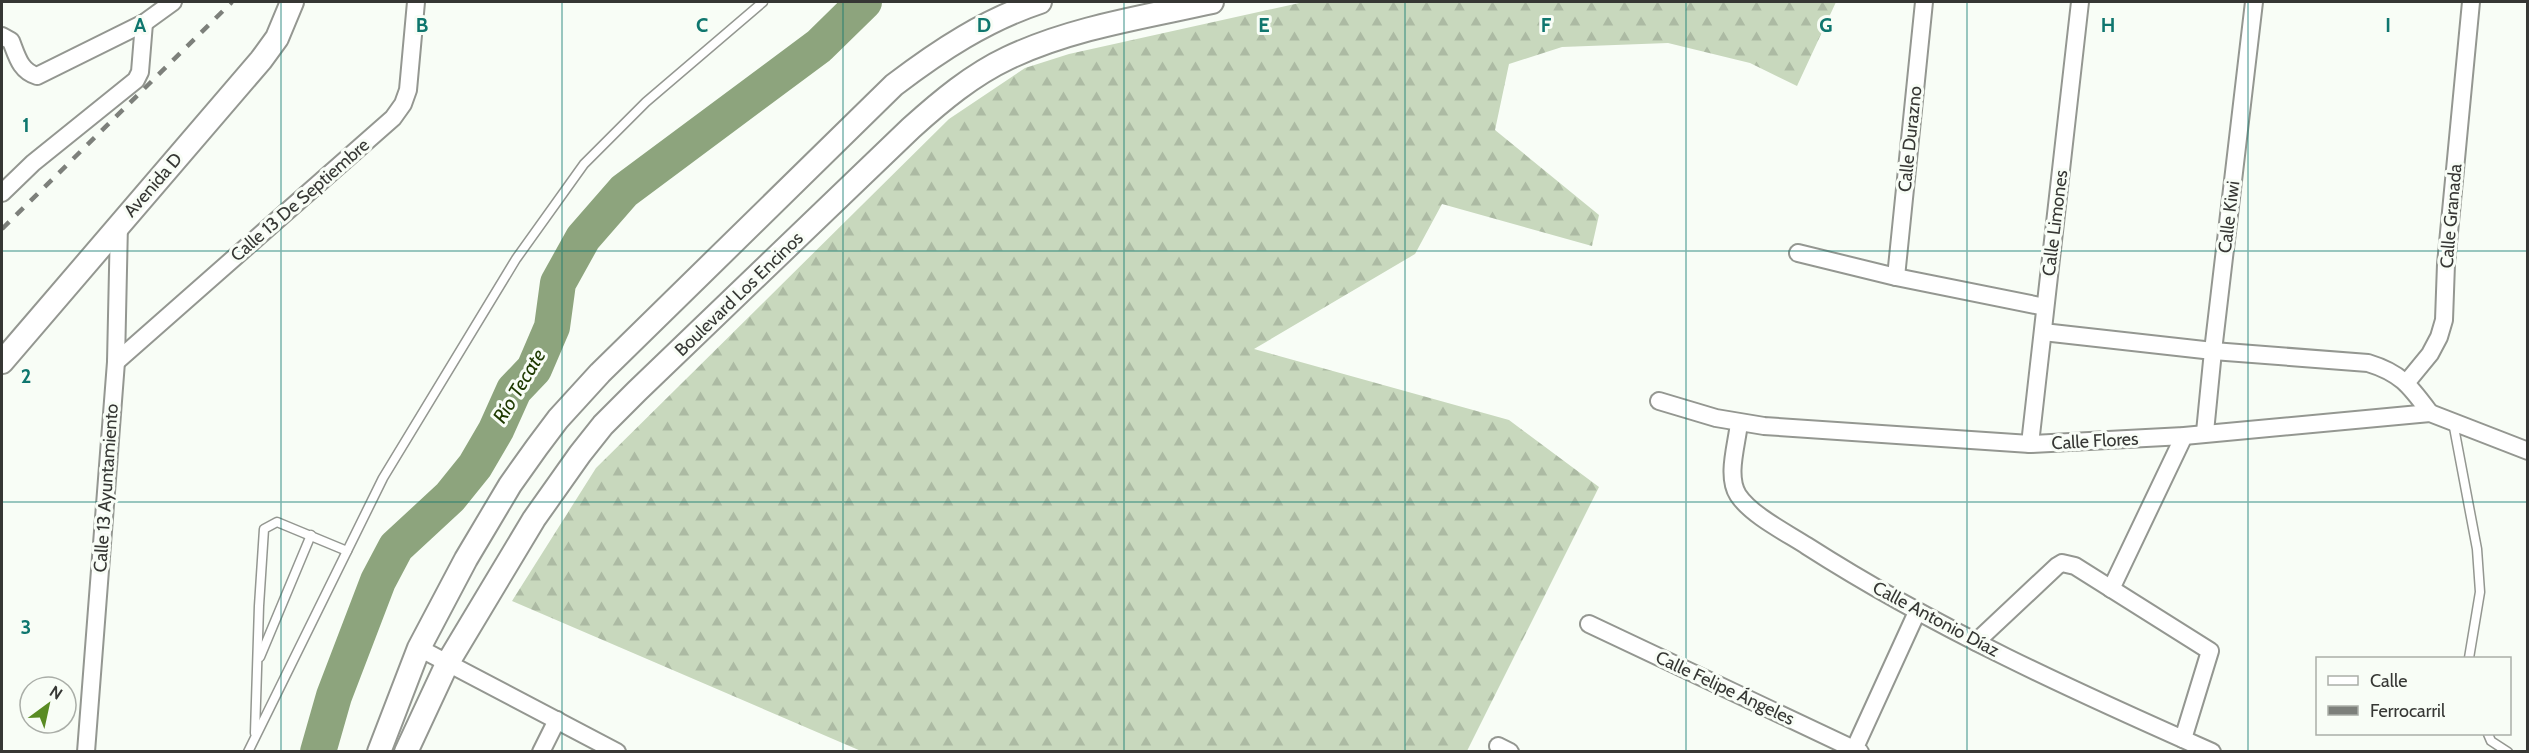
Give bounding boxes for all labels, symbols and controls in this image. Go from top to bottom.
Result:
text: A [134,13,147,37]
text: B [416,13,428,37]
text: C [696,13,708,37]
text: D [977,13,991,37]
text: E [1258,13,1270,37]
text: F [1541,13,1552,37]
text: G [1819,13,1833,37]
text: H [2101,13,2115,37]
text: I [2385,13,2391,37]
street label: Calle Durazno [1893,85,1927,193]
text: 1 [22,113,30,137]
street label: Calle 13 De Septiembre [226,134,374,266]
street label: Avenida D [119,148,187,222]
street label: Calle Granada [2435,162,2467,269]
street label: Calle Limones [2038,169,2072,277]
street label: Calle Kiwi [2214,180,2244,254]
street label: Boulevard Los Encinos [670,227,808,361]
water label: Río Tecate [488,345,550,427]
text: 2 [21,364,31,388]
street label: Calle 13 Ayuntamiento [89,403,123,573]
street label: Calle Flores [2051,428,2139,454]
street label: Calle Antonio Díaz [1869,576,2003,662]
text: 3 [21,615,31,639]
street label: Calle Felipe Ángeles [1652,646,1798,730]
legend [2316,657,2511,735]
text: Calle [2370,670,2407,692]
north arrow [18,675,78,735]
text: N [46,682,66,704]
text: Ferrocarril [2370,700,2446,722]

